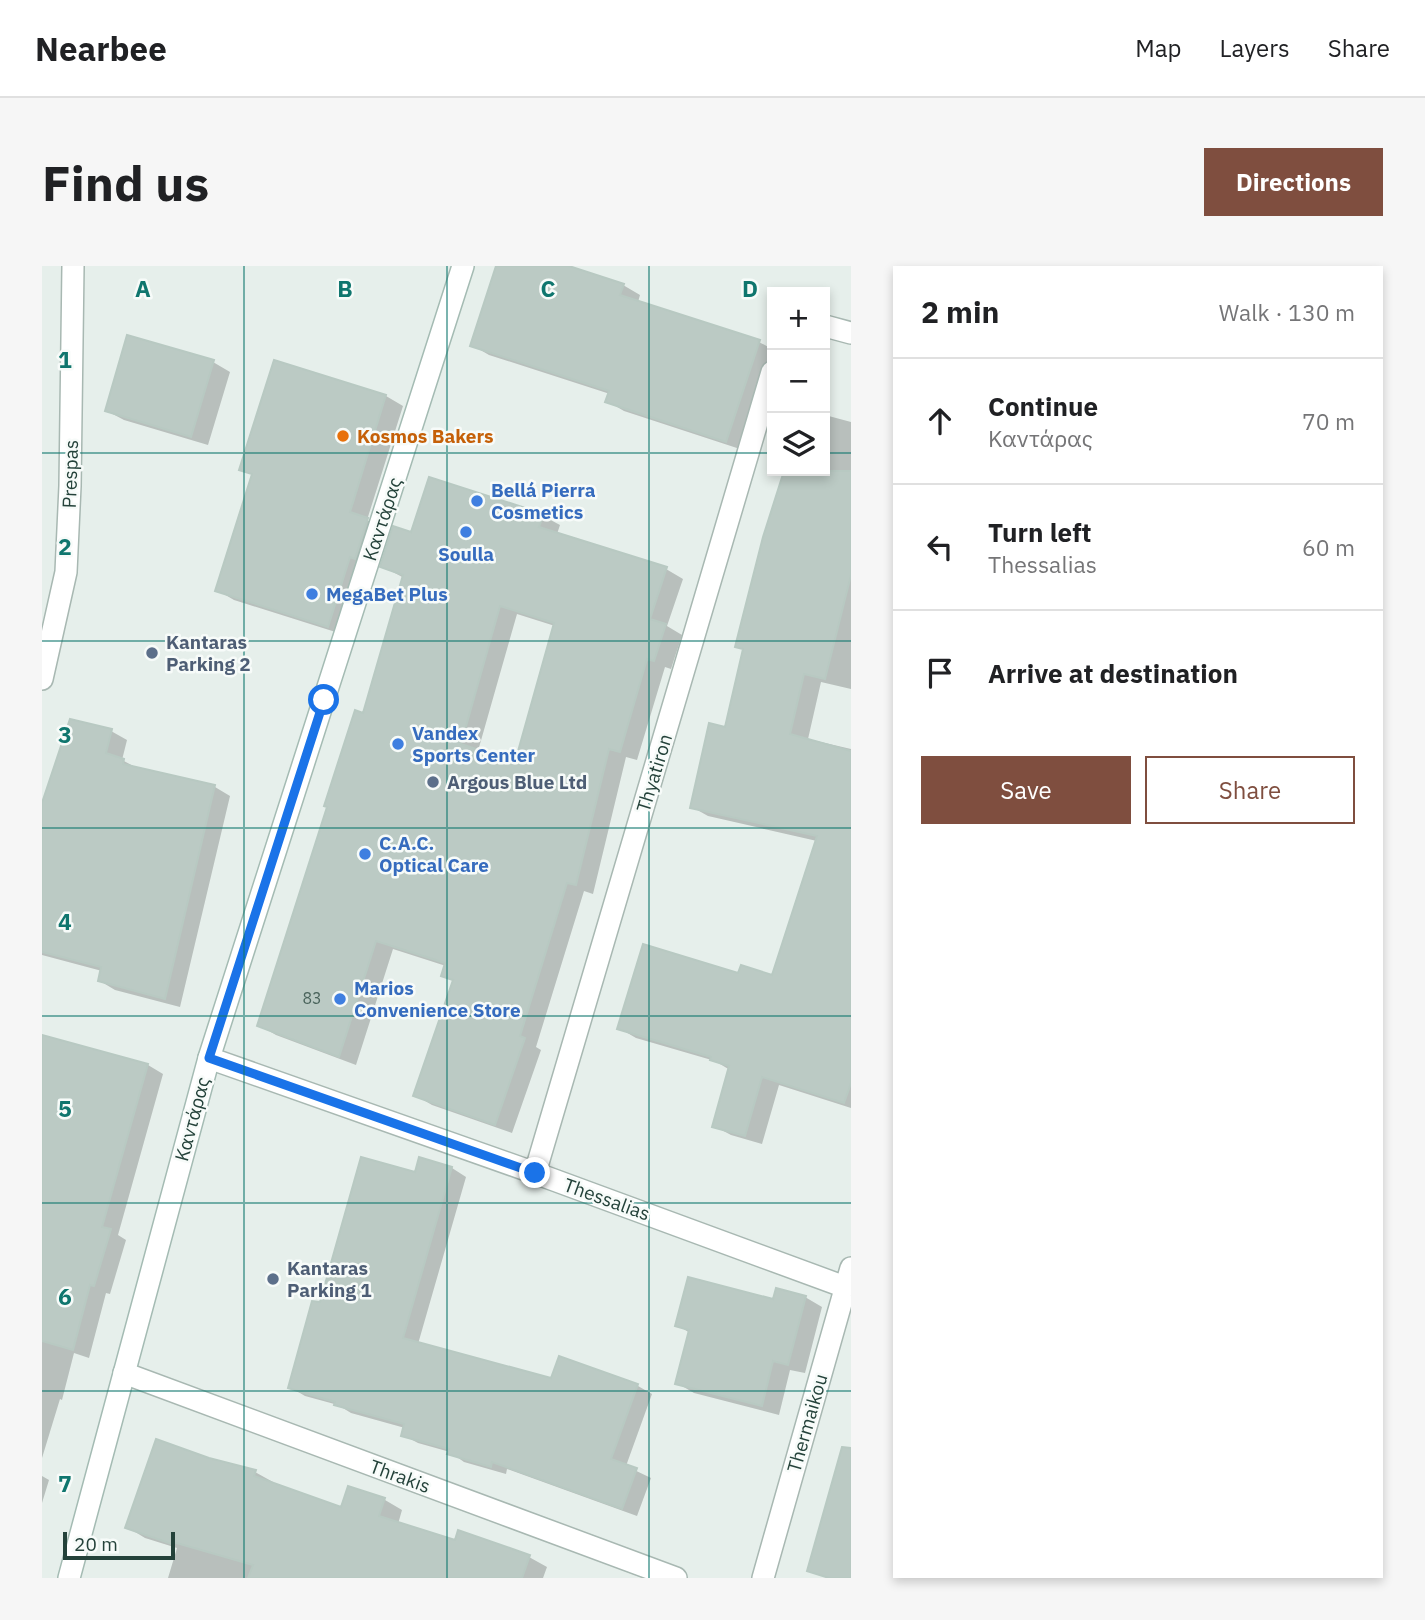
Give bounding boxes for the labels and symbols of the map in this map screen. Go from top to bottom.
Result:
text: A [135,273,151,303]
text: B [337,273,353,303]
text: C [541,273,556,303]
text: D [742,273,758,303]
text: 1 [58,344,72,374]
place label: Kosmos Bakers [357,424,494,448]
marker: Kosmos Bakers [335,428,351,444]
street label: Prespas [57,439,83,509]
street label: Καντάρας [357,474,407,564]
place label: Bellá Pierra Cosmetics [491,478,596,524]
marker: Bellá Pierra Cosmetics [469,493,485,509]
marker: Soulla [458,524,474,540]
text: 2 [58,531,72,561]
place label: Soulla [438,542,494,566]
place label: MegaBet Plus [326,582,448,606]
marker: MegaBet Plus [304,586,320,602]
place label: Kantaras Parking 2 [166,630,251,676]
marker: Kantaras Parking 2 [144,645,160,661]
route start [308,684,339,715]
text: 3 [58,719,72,749]
place label: Vandex Sports Center [412,721,535,767]
street label: Thyatiron [631,731,677,815]
marker: Vandex Sports Center [390,736,406,752]
place label: Argous Blue Ltd [447,770,587,794]
marker: Argous Blue Ltd [425,774,441,790]
place label: C.A.C. Optical Care [379,831,489,877]
marker: C.A.C. Optical Care [357,846,373,862]
text: 4 [58,906,72,936]
place label: Marios Convenience Store [354,976,521,1022]
house number: 83 [302,988,322,1008]
marker: Marios Convenience Store [332,991,348,1007]
street label: Καντάρας [169,1074,215,1164]
text: 5 [58,1093,72,1123]
route end [519,1157,550,1188]
street label: Thessalias [561,1172,653,1226]
place label: Kantaras Parking 1 [287,1256,372,1302]
marker: Kantaras Parking 1 [265,1271,281,1287]
text: 6 [58,1281,72,1311]
street label: Thermaikou [781,1371,833,1475]
street label: Thrakis [366,1454,434,1498]
text: 7 [58,1468,72,1498]
scale bar [63,1529,175,1561]

